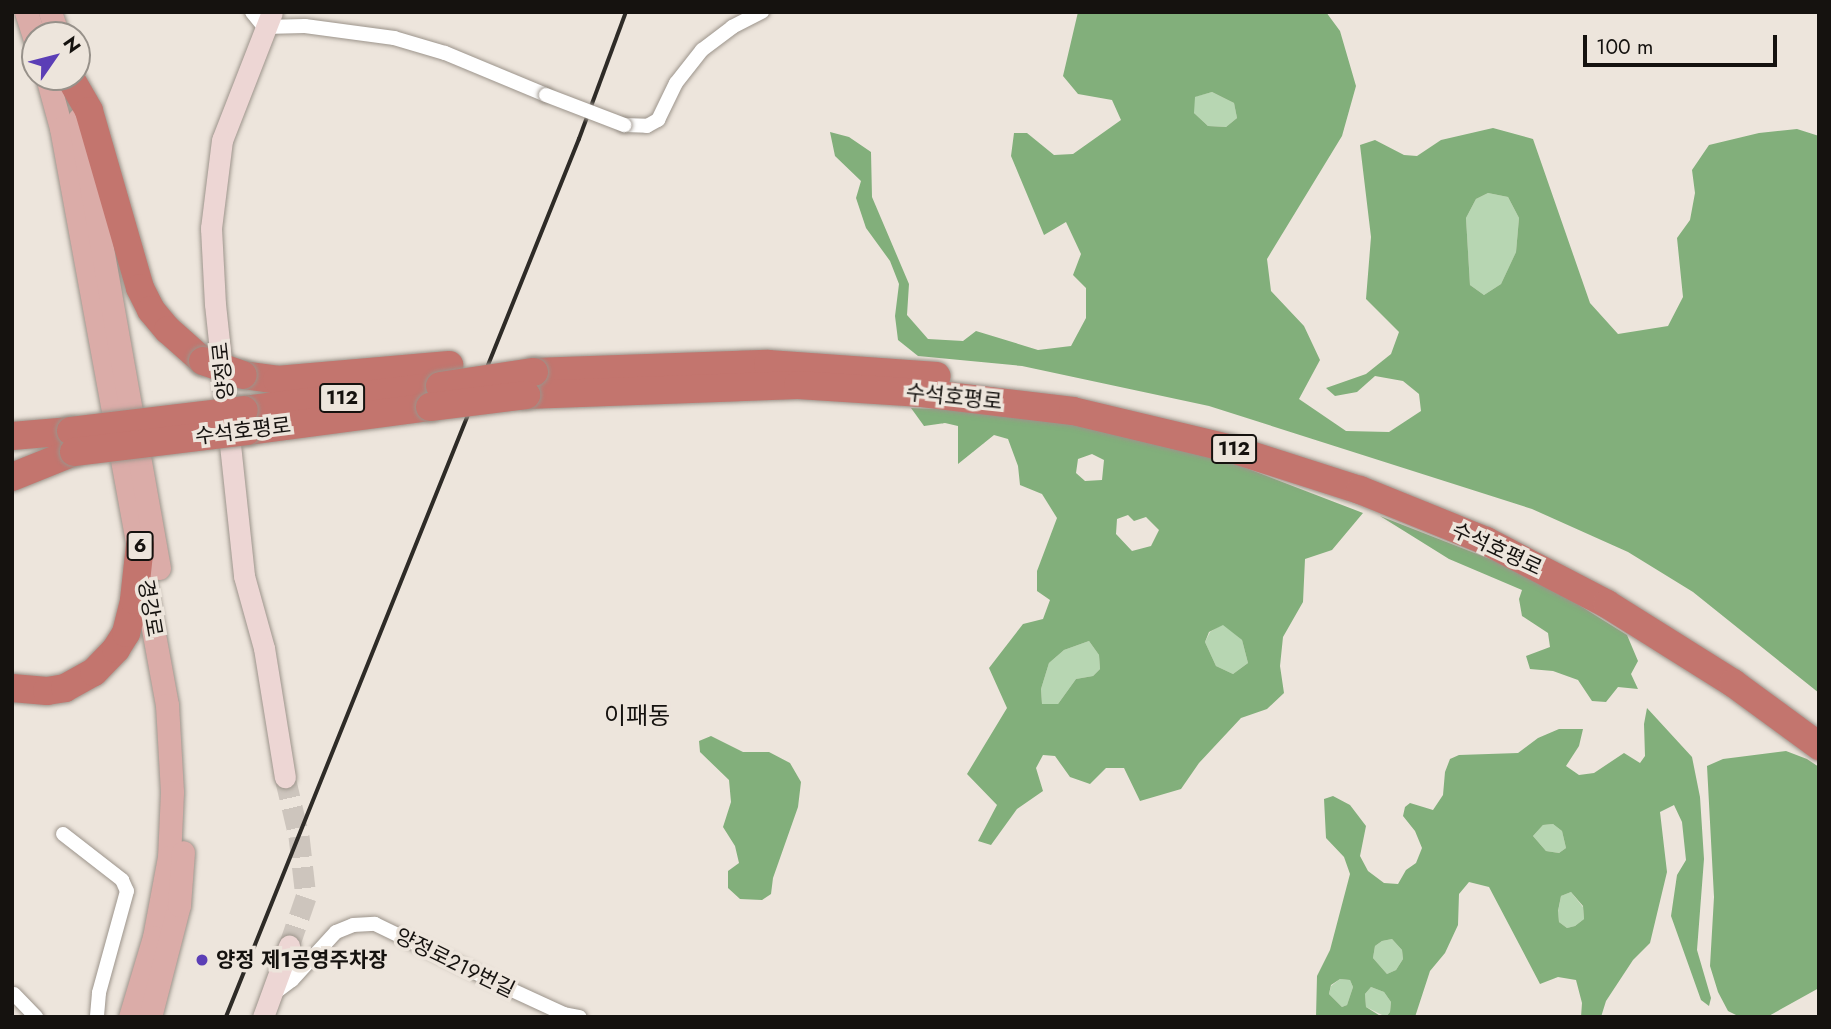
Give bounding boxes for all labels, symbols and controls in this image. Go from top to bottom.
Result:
north arrow [21,21,91,91]
scale bar [1586,21,1780,65]
text: N [57,31,87,59]
text: 100 m [1596,32,1653,62]
street label: 양정로 [207,341,239,401]
street label: 수석호평로 [905,379,1003,415]
road number: 112 [318,382,366,414]
street label: 수석호평로 [194,413,292,449]
road number: 112 [1210,433,1258,464]
street label: 수석호평로 [1448,517,1546,581]
road number: 6 [126,530,154,562]
street label: 경강로 [133,577,167,639]
district label: 이패동 [604,702,670,730]
street label: 양정로219번길 [391,923,519,1003]
place label: 양정 제1공영주차장 [216,947,388,973]
marker: 양정 제1공영주차장 [194,952,210,968]

